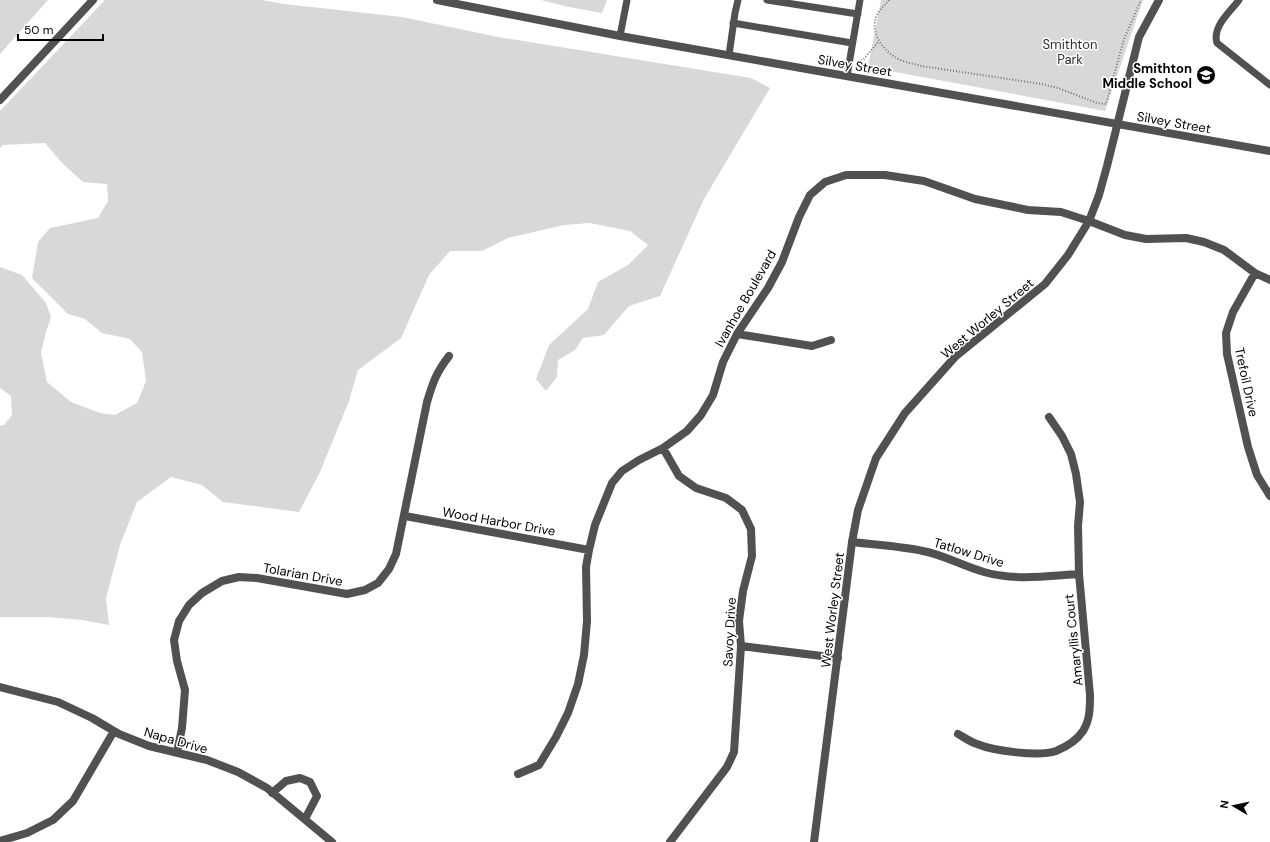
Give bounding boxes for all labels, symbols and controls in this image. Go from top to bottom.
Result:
scale bar [18,16,103,42]
text: 50 m [24,22,53,38]
park label: Smithton Park [1043,36,1097,68]
street label: Silvey Street [817,51,893,80]
place label: Smithton Middle School [1102,60,1192,92]
school or university icon: Smithton Middle School [1195,64,1217,86]
street label: Silvey Street [1136,108,1212,137]
street label: Ivanhoe Boulevard [711,247,780,350]
street label: West Worley Street [937,275,1037,362]
street label: Trefoil Drive [1231,346,1262,418]
street label: Wood Harbor Drive [441,503,557,540]
street label: Tatlow Drive [932,534,1006,571]
street label: West Worley Street [817,551,848,669]
street label: Tolarian Drive [262,559,344,590]
street label: Amaryllis Court [1060,593,1087,687]
street label: Savoy Drive [719,597,740,667]
street label: Napa Drive [142,723,210,758]
north arrow [1214,786,1254,826]
text: N [1217,799,1232,809]

